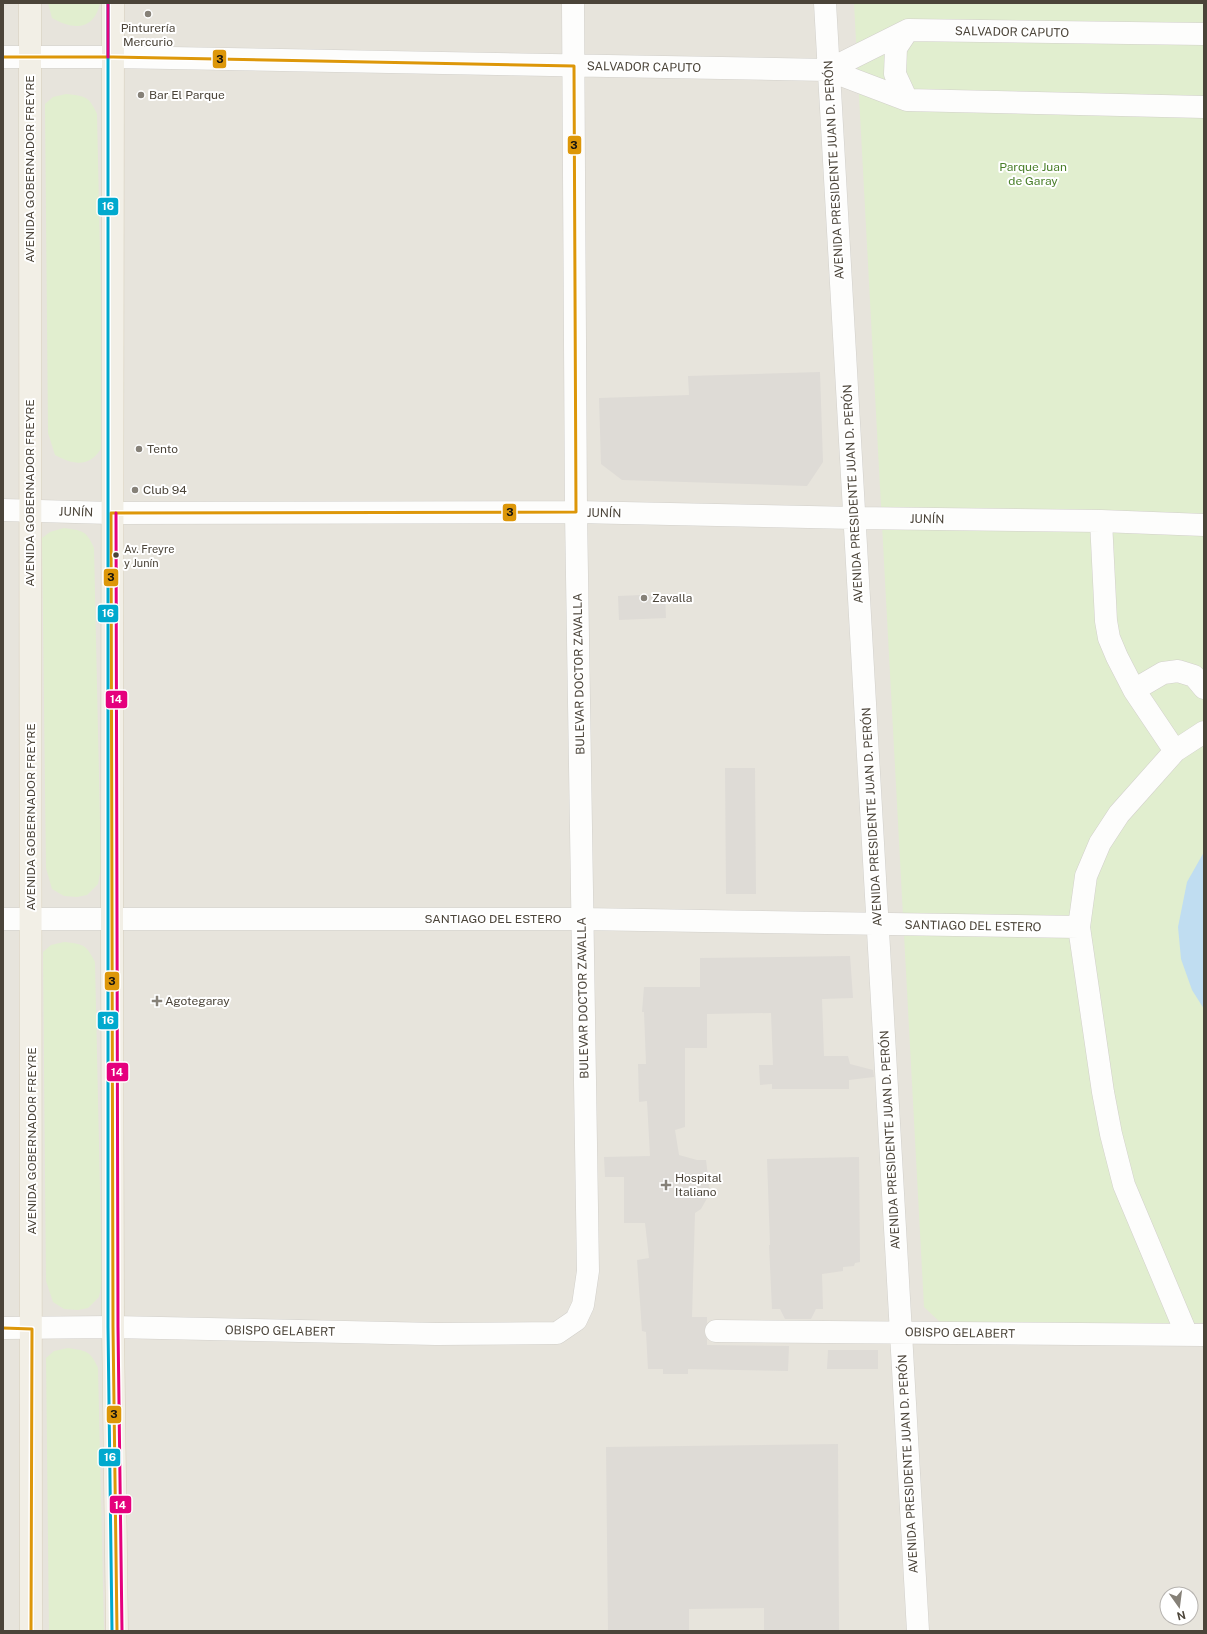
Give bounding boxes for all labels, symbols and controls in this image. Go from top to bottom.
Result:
marker: Pinturería Mercurio [143,9,153,19]
place label: Pinturería Mercurio [121,21,175,49]
street label: SALVADOR CAPUTO [955,24,1070,40]
line badge: 3 [212,49,227,69]
text: 3 [216,53,224,65]
street label: SALVADOR CAPUTO [587,59,702,75]
street label: AVENIDA PRESIDENTE JUAN D. PERÓN [821,60,847,280]
street label: AVENIDA GOBERNADOR FREYRE [23,75,37,263]
place label: Bar El Parque [149,88,225,102]
marker: Bar El Parque [136,90,146,100]
line badge: 3 [567,135,582,155]
text: 3 [570,139,578,151]
park label: Parque Juan de Garay [999,160,1067,188]
line badge: 16 [97,197,119,216]
text: 16 [102,200,114,212]
street label: AVENIDA PRESIDENTE JUAN D. PERÓN [840,384,866,604]
street label: AVENIDA GOBERNADOR FREYRE [23,399,37,587]
place label: Tento [147,442,178,456]
marker: Tento [134,444,144,454]
place label: Club 94 [143,483,187,497]
marker: Club 94 [130,485,140,495]
line badge: 3 [502,503,517,522]
street label: JUNÍN [58,504,94,520]
text: 3 [506,506,514,518]
street label: JUNÍN [587,506,621,520]
street label: JUNÍN [910,512,944,526]
place label: Av. Freyre y Junín [124,543,174,569]
marker: Av. Freyre y Junín [111,550,121,560]
line badge: 3 [103,568,119,587]
text: 3 [107,571,115,583]
place label: Zavalla [652,591,692,605]
street label: BULEVAR DOCTOR ZAVALLA [571,593,587,755]
marker: Zavalla [639,593,649,603]
line badge: 16 [97,604,119,623]
text: 16 [102,607,114,619]
line badge: 14 [105,690,128,709]
text: 14 [110,693,122,705]
street label: AVENIDA PRESIDENTE JUAN D. PERÓN [859,707,885,927]
street label: AVENIDA GOBERNADOR FREYRE [24,723,38,911]
street label: SANTIAGO DEL ESTERO [424,912,562,926]
street label: BULEVAR DOCTOR ZAVALLA [575,917,591,1079]
street label: SANTIAGO DEL ESTERO [904,918,1042,934]
line badge: 3 [104,971,120,991]
text: 3 [108,975,116,987]
place label: Agotegaray [165,994,230,1008]
marker: Agotegaray [152,996,162,1006]
line badge: 16 [97,1011,119,1030]
text: 16 [102,1014,114,1026]
street label: AVENIDA PRESIDENTE JUAN D. PERÓN [877,1030,903,1250]
street label: AVENIDA GOBERNADOR FREYRE [25,1047,39,1235]
line badge: 14 [106,1062,129,1082]
text: 14 [111,1066,123,1078]
place label: Hospital Italiano [675,1171,722,1199]
marker: Hospital Italiano [660,1179,672,1191]
street label: OBISPO GELABERT [225,1323,335,1339]
street label: OBISPO GELABERT [905,1325,1015,1341]
street label: AVENIDA PRESIDENTE JUAN D. PERÓN [895,1354,921,1574]
line badge: 3 [106,1405,122,1424]
text: 3 [110,1408,118,1420]
line badge: 16 [98,1448,121,1467]
text: 16 [104,1451,116,1463]
line badge: 14 [109,1495,132,1514]
text: 14 [114,1499,126,1511]
north arrow [1159,1586,1199,1626]
text: N [1176,1609,1187,1623]

